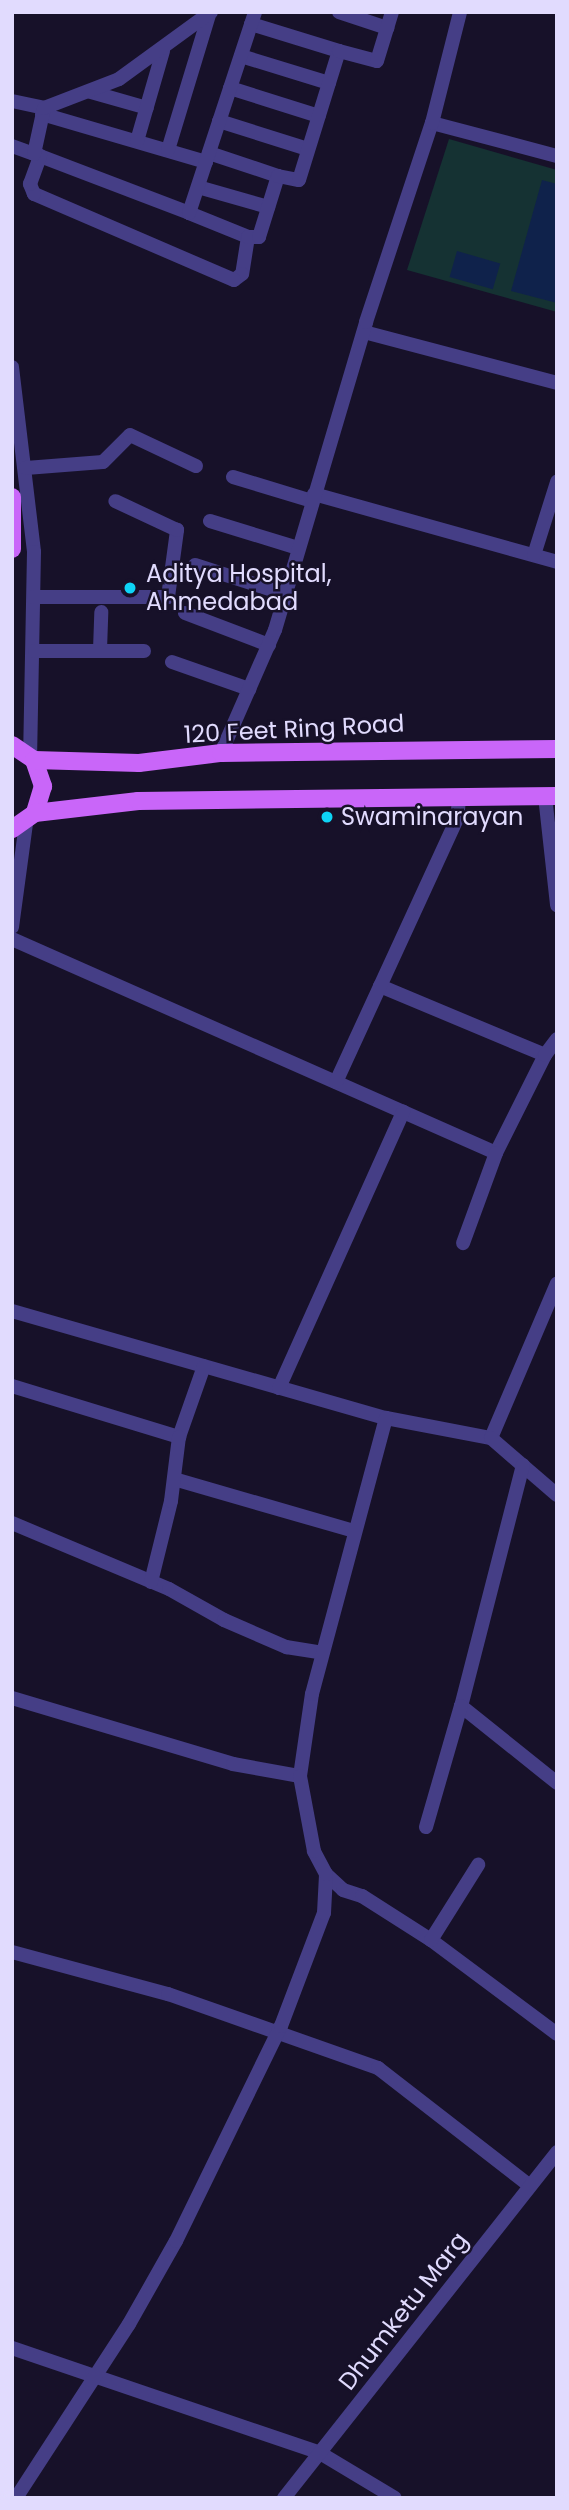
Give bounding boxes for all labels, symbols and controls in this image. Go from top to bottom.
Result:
place label: Aditya Hospital, Ahmedabad [146,560,331,616]
marker: Aditya Hospital, Ahmedabad [120,578,140,598]
street label: 120 Feet Ring Road [183,709,405,749]
place label: Swaminarayan [341,803,523,831]
marker: Swaminarayan [319,809,335,825]
street label: Dhumketu Marg [332,2226,474,2396]

